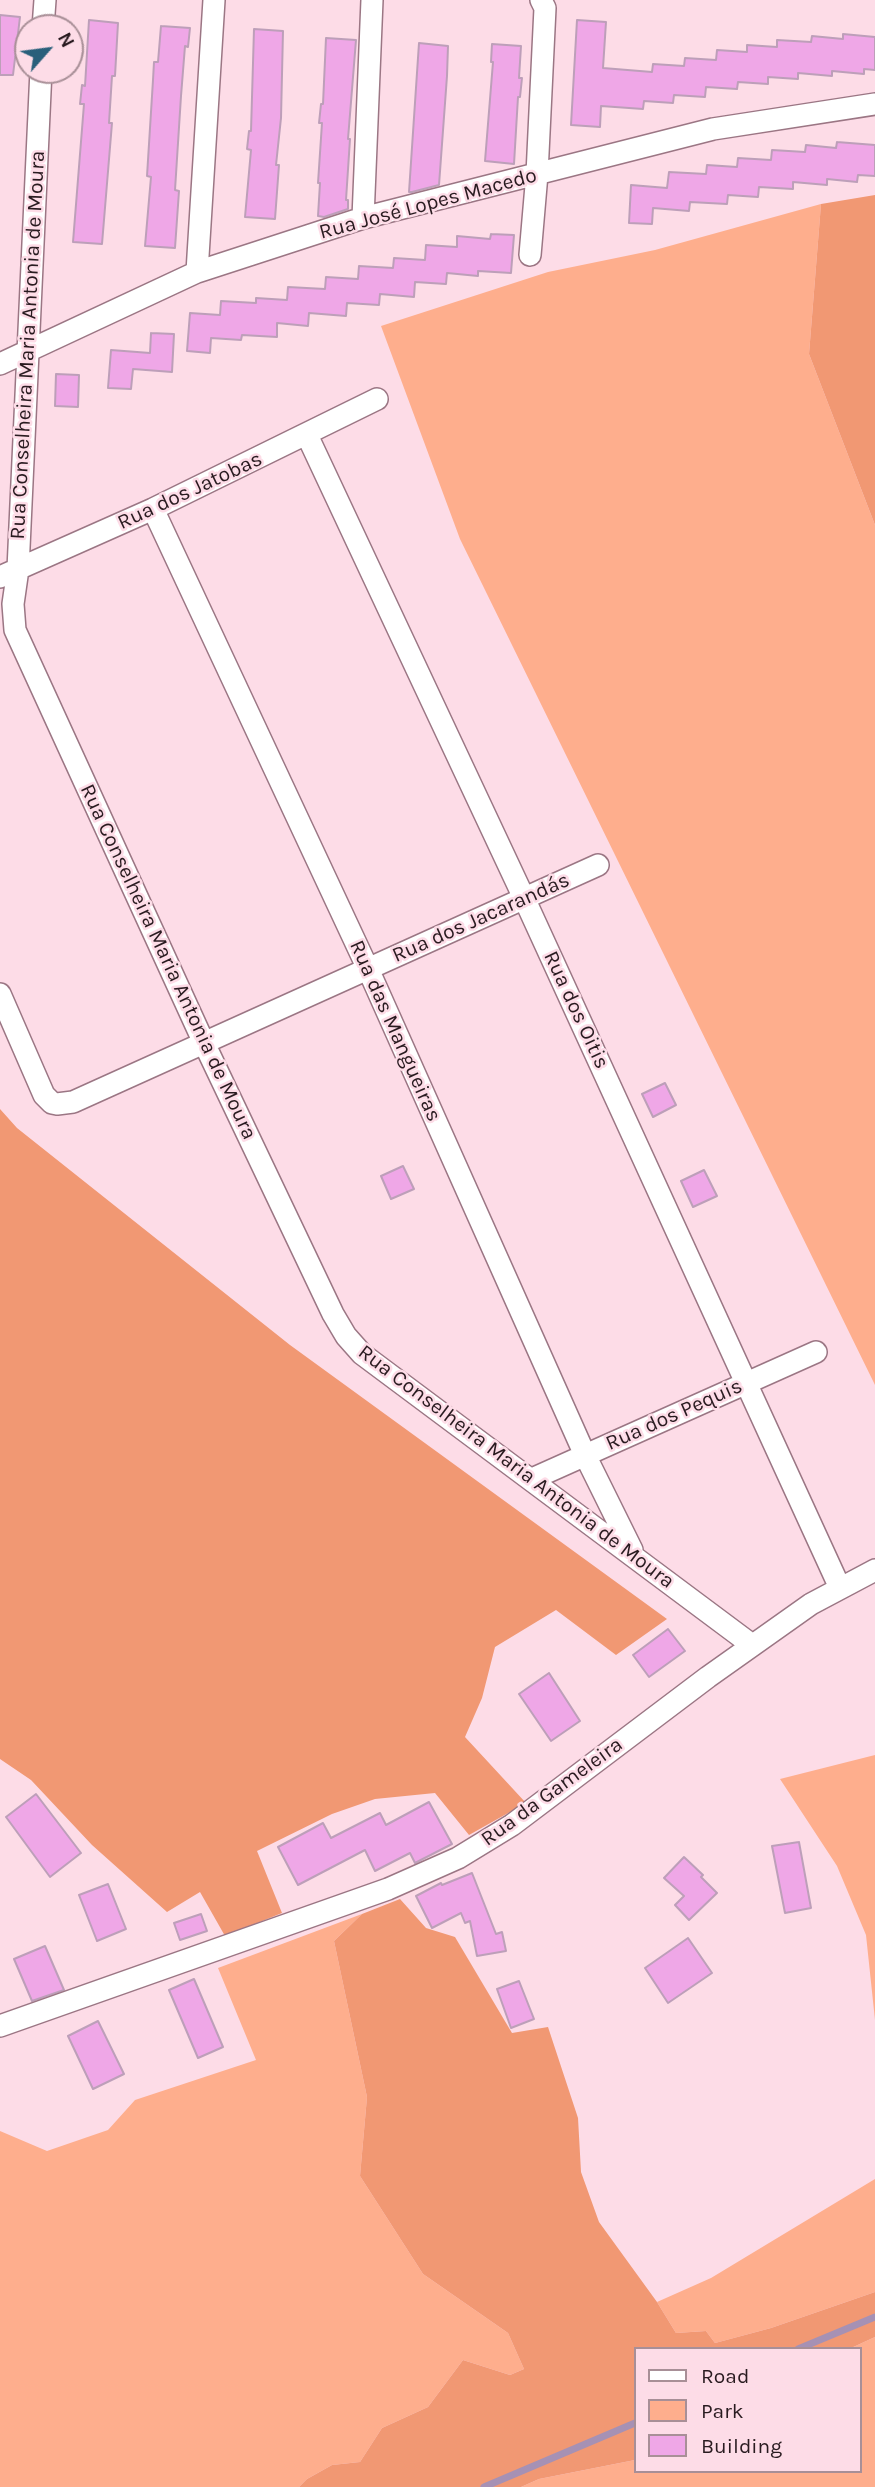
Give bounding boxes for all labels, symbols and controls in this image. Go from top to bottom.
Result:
north arrow [14,14,84,84]
text: N [53,29,79,51]
street label: Rua Conselheira Maria Antonia de Moura [5,150,51,540]
street label: Rua José Lopes Macedo [316,163,540,245]
street label: Rua dos Jatobas [114,447,266,535]
street label: Rua Conselheira Maria Antonia de Moura [74,780,262,1144]
street label: Rua dos Jacarandás [388,868,574,968]
street label: Rua das Mangueiras [344,936,446,1126]
street label: Rua dos Oitis [538,947,614,1073]
street label: Rua Conselheira Maria Antonia de Moura [353,1340,679,1594]
street label: Rua dos Pequis [602,1374,746,1456]
street label: Rua da Gameleira [476,1732,628,1852]
legend [634,2347,861,2473]
text: Road [701,2364,749,2388]
text: Park [701,2399,744,2423]
text: Building [701,2434,782,2458]

